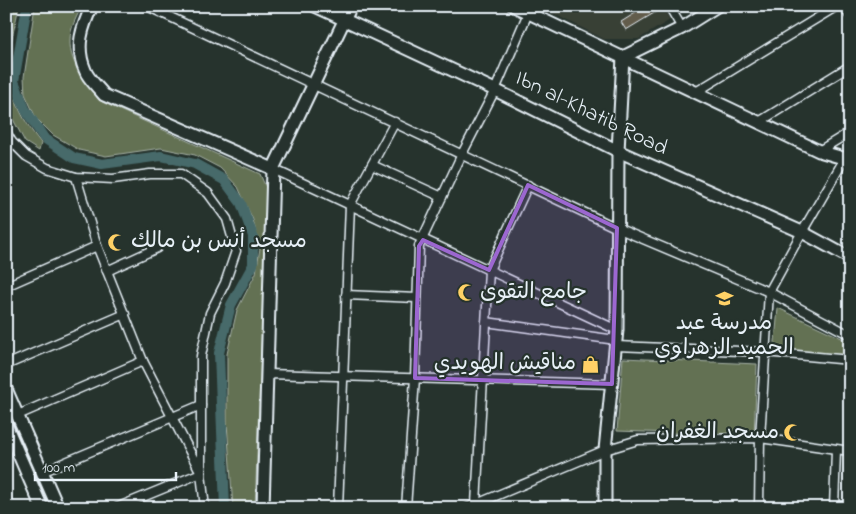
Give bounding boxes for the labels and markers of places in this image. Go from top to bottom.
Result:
place label: مسجد أنس بن مالك [131,226,307,258]
mosque icon: مسجد أنس بن مالك [107,232,127,252]
place label: جامع التقوى [480,277,587,309]
mosque icon: جامع التقوى [456,283,476,303]
school or university icon: مدرسة عبد الحميد الزهراوي [714,289,734,309]
place label: مدرسة عبد الحميد الزهراوي [654,308,794,365]
place label: مناقيش الهويدي [434,348,576,380]
shop icon: مناقيش الهويدي [580,354,600,374]
place label: مسجد الغفران [656,417,779,449]
mosque icon: مسجد الغفران [783,423,803,443]

